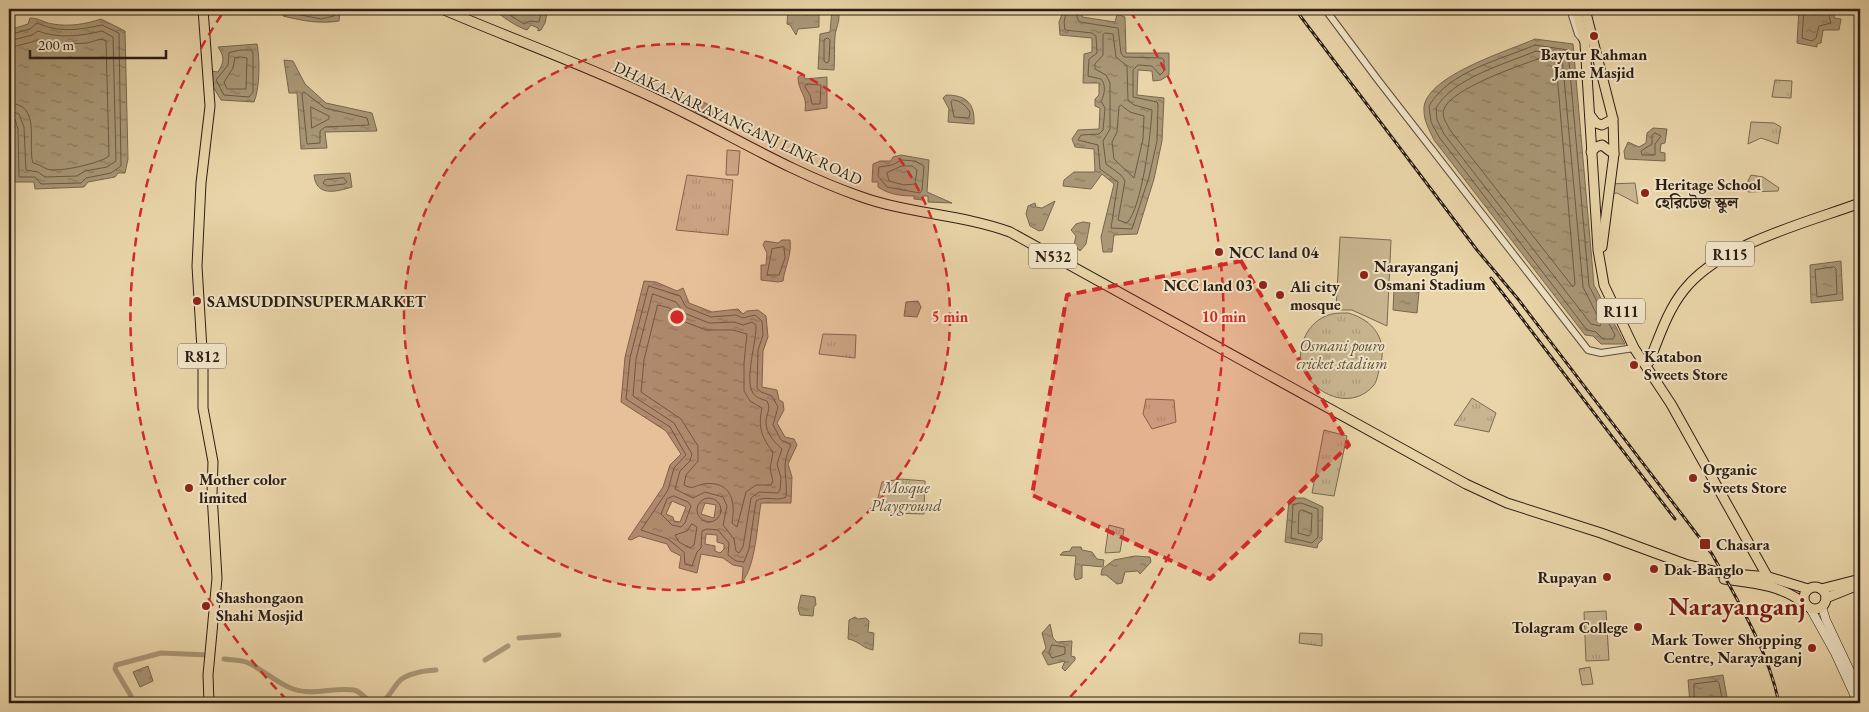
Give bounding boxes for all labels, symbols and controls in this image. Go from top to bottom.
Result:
scale bar [30,28,166,60]
marker: Baytur Rahman Jame Masjid [1588,30,1600,42]
text: 200 m [38,35,75,54]
place label: Baytur Rahman Jame Masjid [1541,44,1647,83]
street label: DHAKA-NARAYANGANJ LINK ROAD [610,56,866,190]
place label: Heritage School হেরিটেজ স্কুল [1655,174,1762,214]
marker: Heritage School হেরিটেজ স্কুল [1639,187,1651,199]
place label: NCC land 04 [1229,242,1319,263]
road number: R115 [1706,242,1754,266]
road number: N532 [1029,244,1077,268]
marker: NCC land 04 [1213,246,1225,258]
place label: Narayanganj Osmani Stadium [1374,256,1486,295]
marker: Narayanganj Osmani Stadium [1358,269,1370,281]
place label: NCC land 03 [1163,275,1253,296]
place label: Ali city mosque [1289,276,1341,315]
marker: NCC land 03 [1257,279,1269,291]
marker: Ali city mosque [1274,289,1286,301]
place label: SAMSUDDINSUPERMARKET [207,291,427,312]
marker: SAMSUDDINSUPERMARKET [191,295,203,307]
road number: R111 [1597,298,1645,324]
text: 5 min [932,307,969,326]
text: 10 min [1202,307,1247,326]
centre of rings [668,308,686,326]
park label: Osmani pouro cricket stadium [1296,335,1388,374]
road number: R812 [178,344,226,368]
place label: Katabon Sweets Store [1644,346,1728,385]
marker: Katabon Sweets Store [1628,359,1640,371]
place label: Organic Sweets Store [1703,459,1787,498]
place label: Mother color limited [199,469,287,508]
marker: Organic Sweets Store [1687,472,1699,484]
park label: Mosque Playground [870,477,942,516]
marker: Mother color limited [183,482,195,494]
place label: Chasara [1716,534,1771,555]
marker: Chasara [1698,537,1712,551]
place label: Dak-Banglo [1664,559,1743,580]
marker: Dak-Banglo [1648,563,1660,575]
place label: Rupayan [1538,567,1597,588]
marker: Rupayan [1601,571,1613,583]
place label: Shashongaon Shahi Mosjid [216,587,304,626]
district label: Narayanganj [1668,589,1806,623]
marker: Shashongaon Shahi Mosjid [200,600,212,612]
place label: Tolagram College [1511,617,1628,638]
marker: Tolagram College [1632,621,1644,633]
place label: Mark Tower Shopping Centre, Narayanganj [1651,629,1803,668]
marker: Mark Tower Shopping Centre, Narayanganj [1806,642,1818,654]

